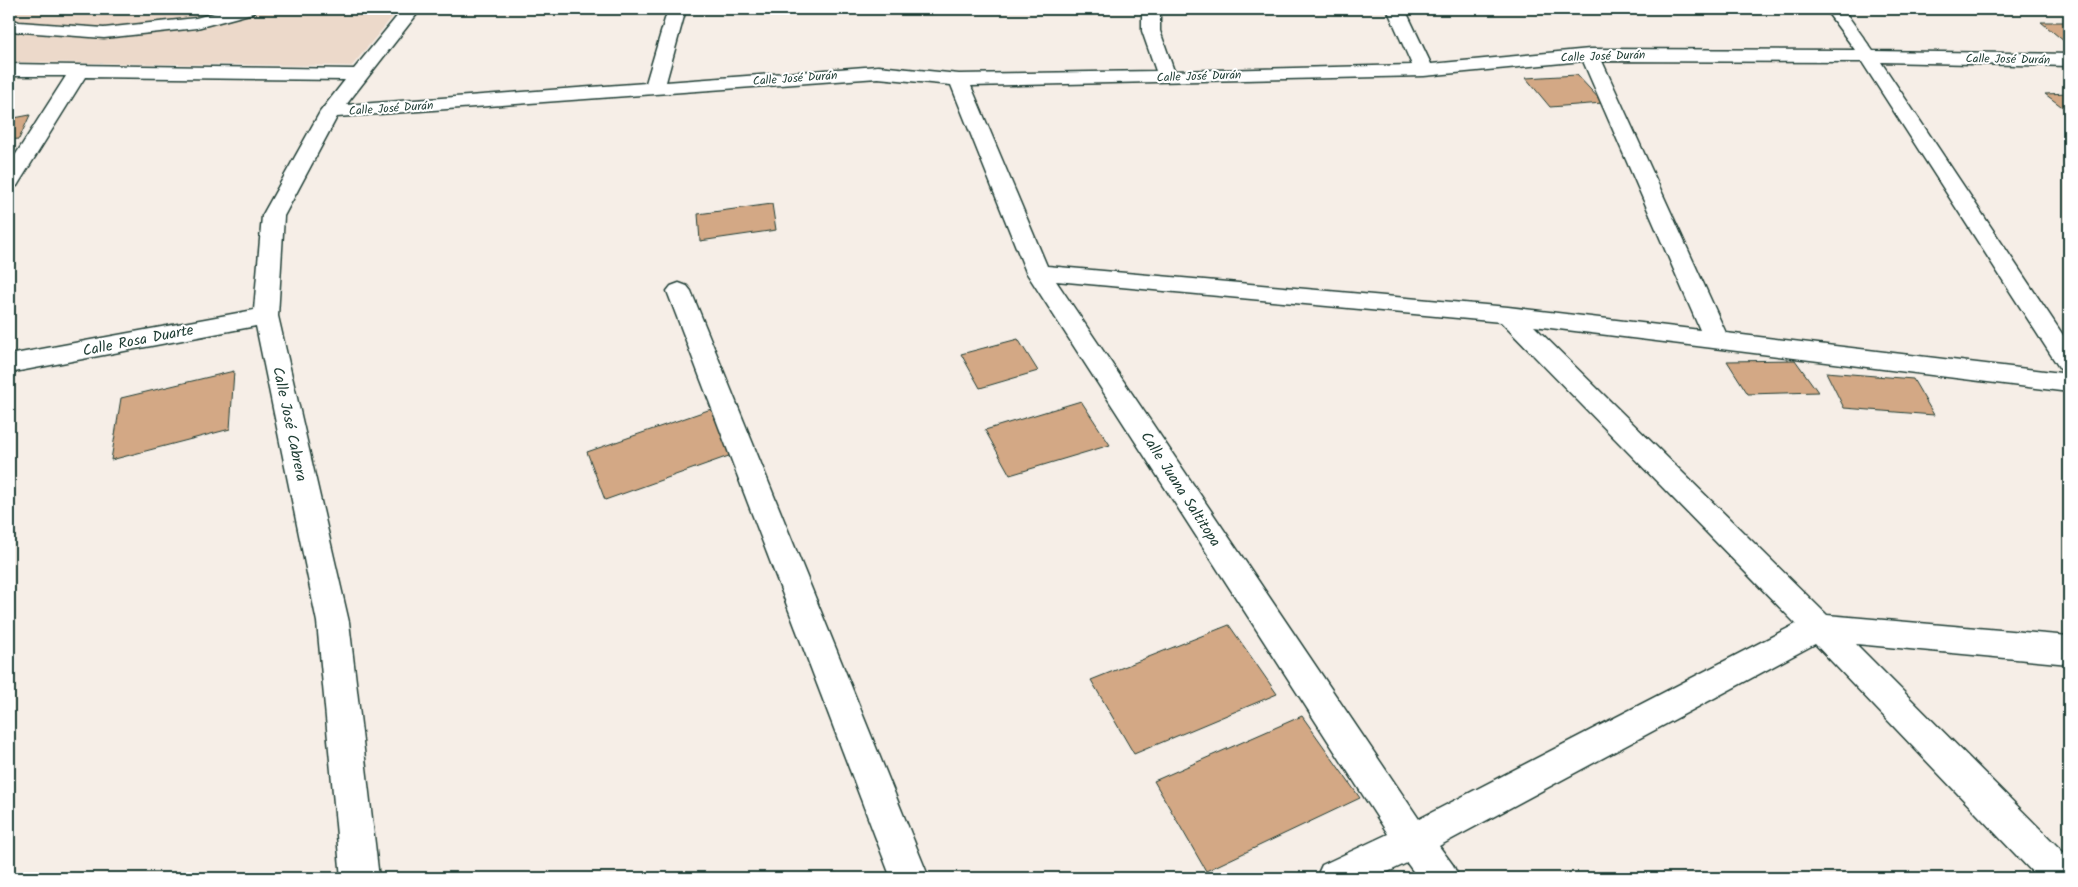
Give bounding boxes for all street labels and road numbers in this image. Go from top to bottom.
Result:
street label: Calle José Durán [1560,46,1646,67]
street label: Calle José Durán [1965,49,2050,70]
street label: Calle José Durán [752,66,838,91]
street label: Calle José Durán [1156,66,1242,87]
street label: Calle José Durán [348,96,434,121]
street label: Calle Rosa Duarte [81,318,196,364]
street label: Calle José Cabrera [265,365,313,484]
street label: Calle Juana Saltitopa [1134,427,1227,552]

